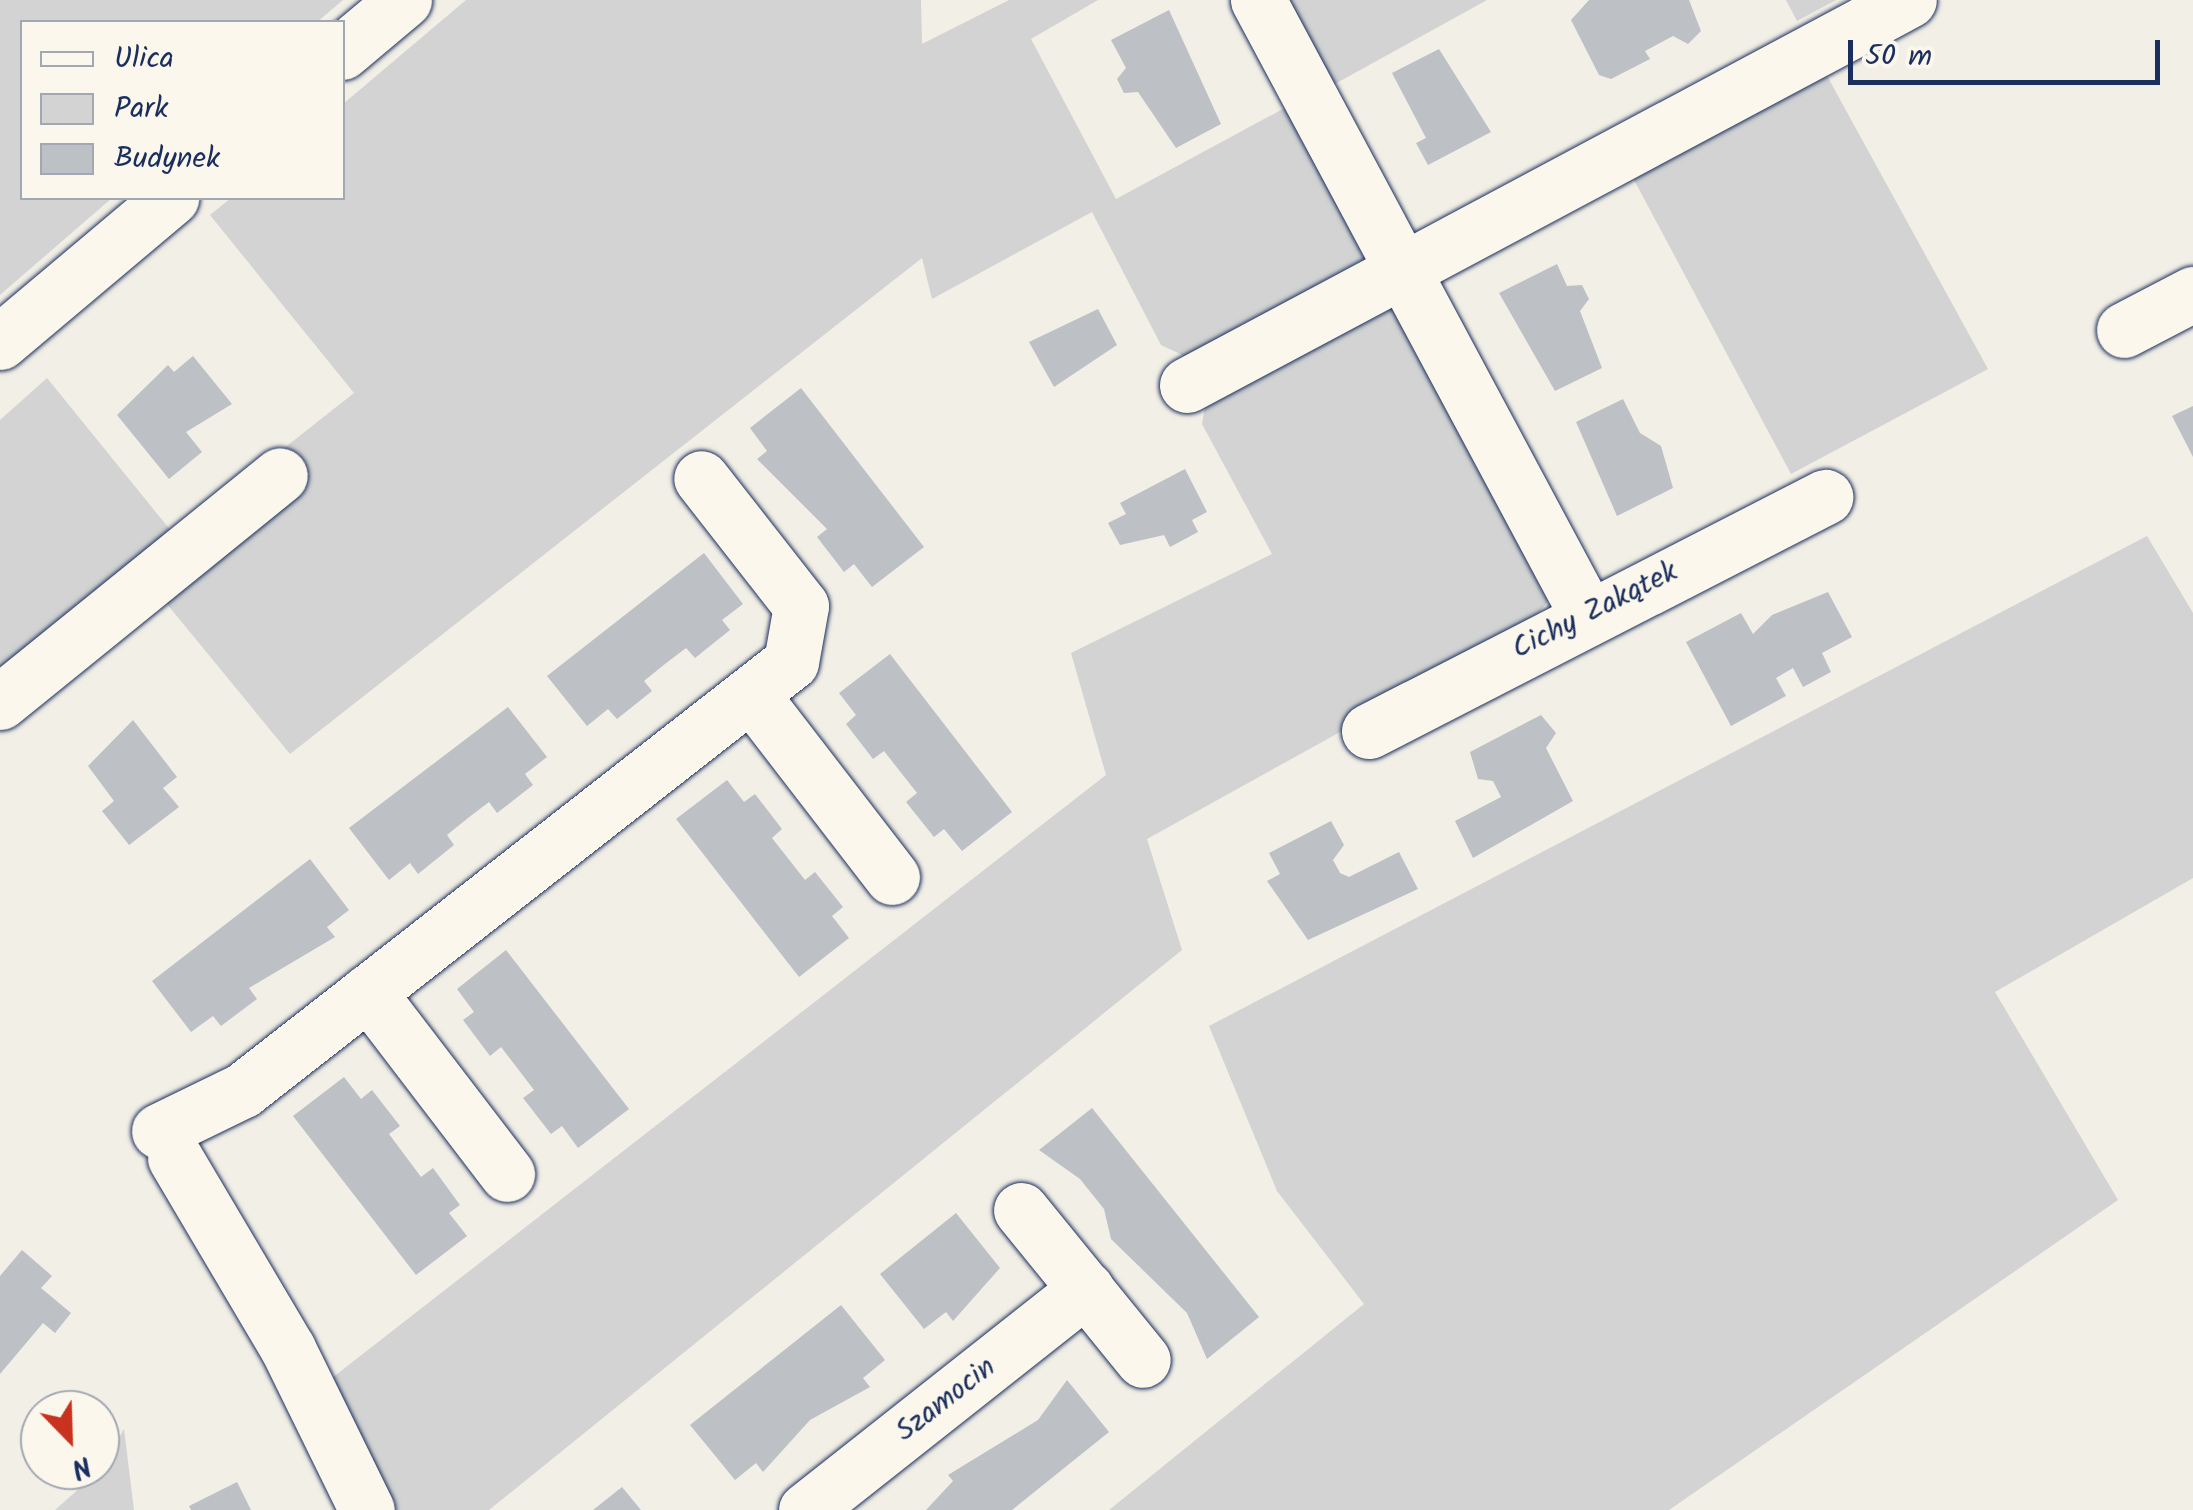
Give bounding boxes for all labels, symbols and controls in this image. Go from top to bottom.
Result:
legend [20,20,345,200]
scale bar [1853,20,2166,82]
text: 50 m [1865,33,1932,81]
text: Ulica [114,35,174,83]
text: Park [114,85,168,133]
text: Budynek [114,135,220,183]
street label: Cichy Zakątek [1506,554,1684,668]
street label: Szamocin [889,1350,1003,1450]
north arrow [20,1390,120,1490]
text: N [64,1442,98,1490]

